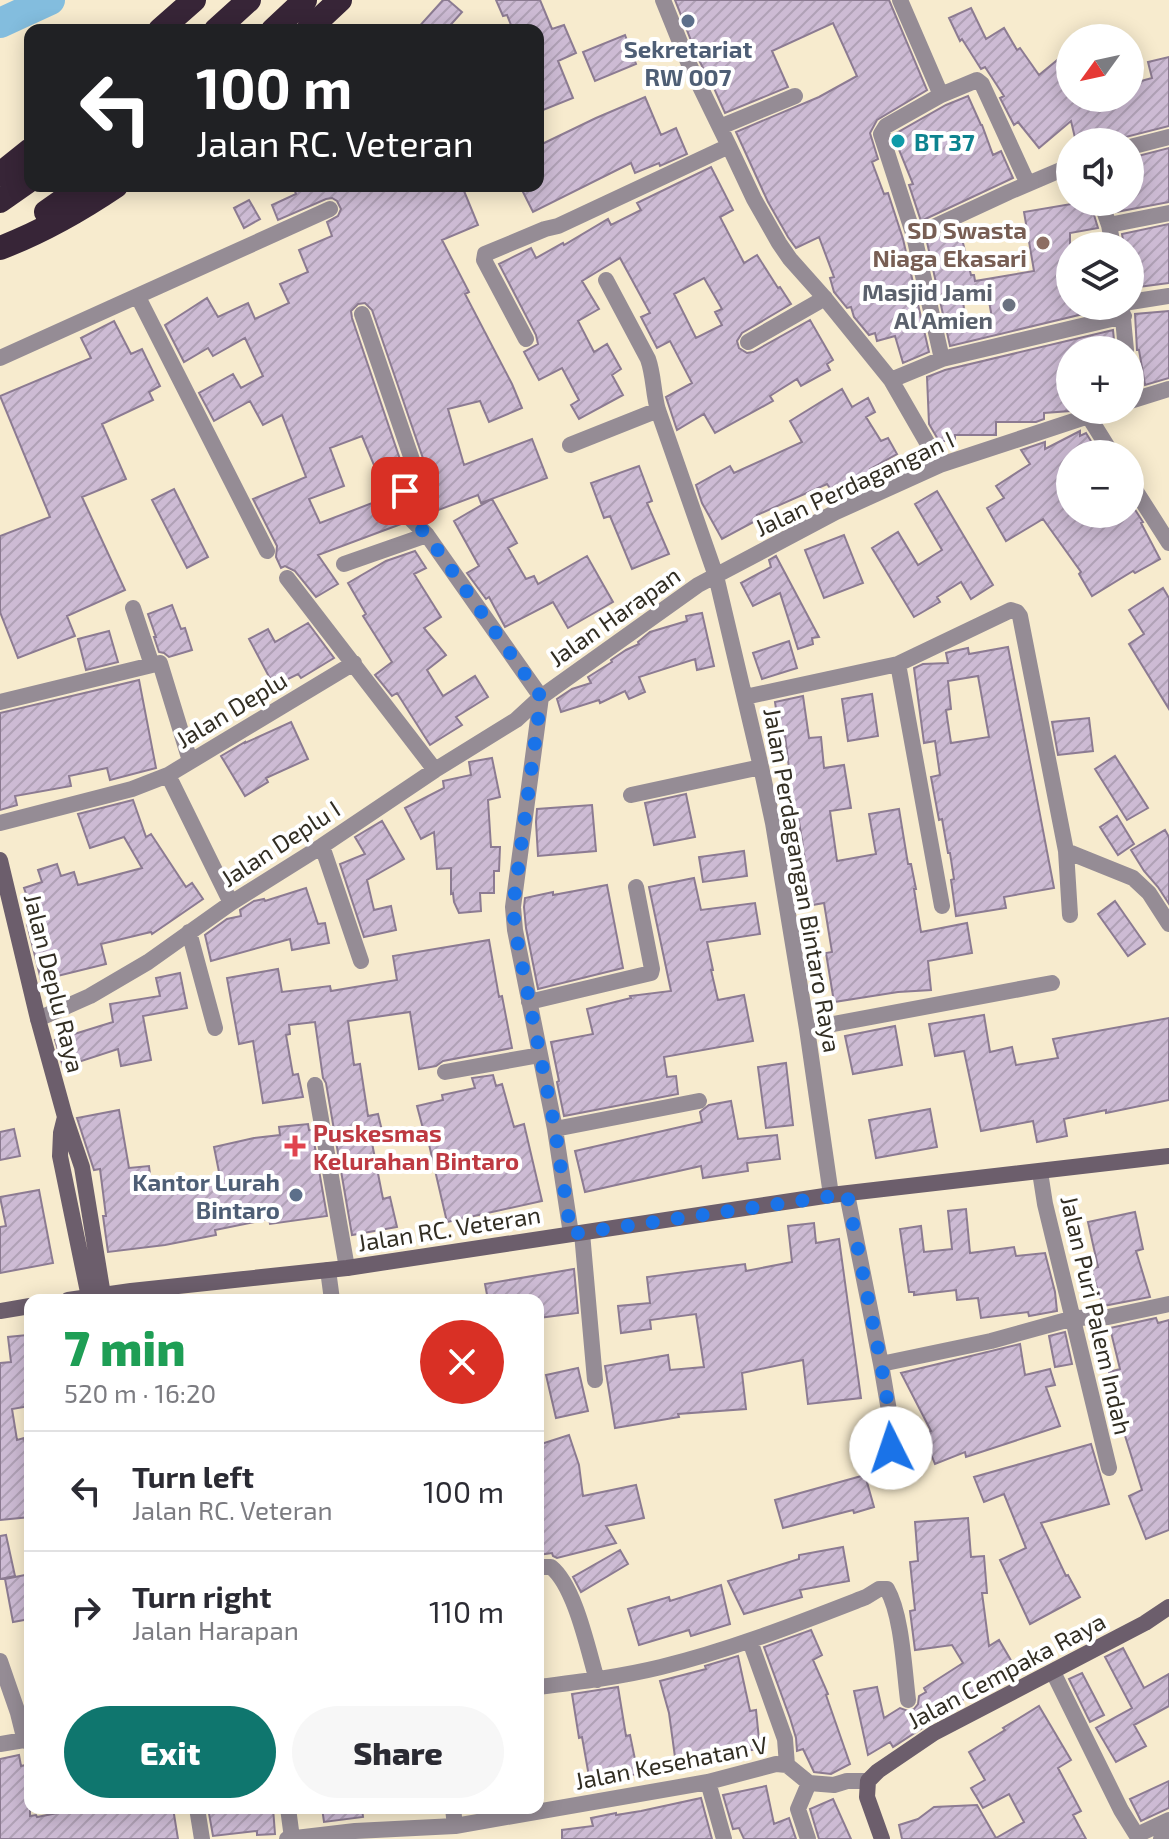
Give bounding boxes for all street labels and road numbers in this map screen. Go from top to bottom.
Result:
street label: Jalan Perdagangan I [750,424,958,542]
street label: Jalan Harapan [543,560,685,672]
street label: Jalan Deplu [170,665,292,753]
street label: Jalan Perdagangan Bintaro Raya [758,705,848,1055]
street label: Jalan Deplu I [215,794,345,892]
street label: Jalan Deplu Raya [19,890,91,1076]
street label: Jalan Puri Palem Indah [1055,1193,1139,1437]
street label: Jalan RC. Veteran [355,1199,543,1257]
street label: Jalan Cempaka Raya [902,1606,1110,1734]
street label: Jalan Kesehatan V [572,1729,770,1795]

